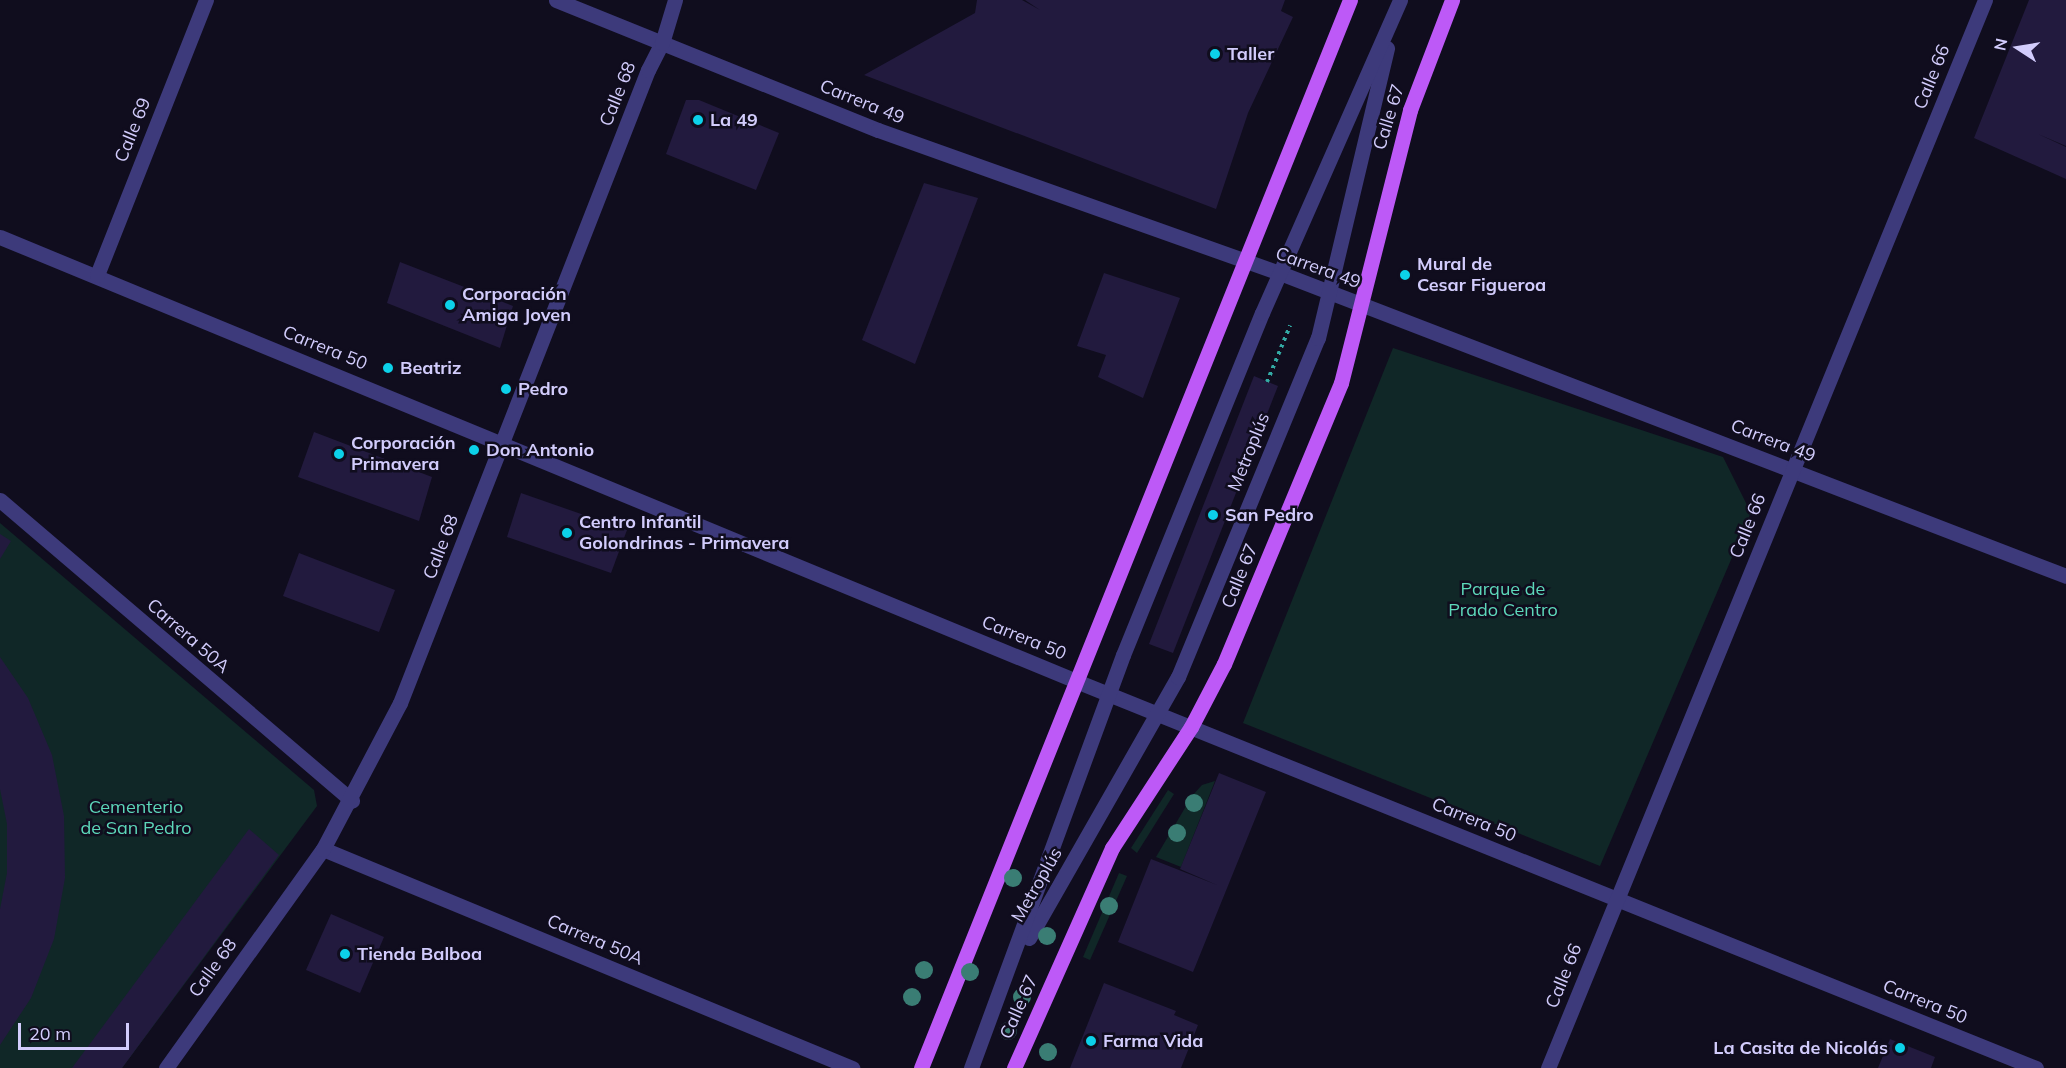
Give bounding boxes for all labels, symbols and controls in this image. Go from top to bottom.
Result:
north arrow [1988,18,2048,78]
text: N [1989,36,2011,52]
street label: Calle 66 [1909,42,1955,112]
place label: Taller [1227,43,1274,65]
marker: Taller [1208,47,1222,61]
street label: Calle 68 [595,59,641,129]
street label: Carrera 49 [817,75,907,129]
street label: Calle 67 [1369,82,1409,152]
street label: Calle 69 [110,95,156,165]
place label: La 49 [710,109,758,131]
marker: La 49 [691,113,705,127]
street label: Carrera 49 [1272,243,1364,293]
place label: Mural de Cesar Figueroa [1417,254,1546,296]
marker: Mural de Cesar Figueroa [1398,268,1412,282]
place label: Corporación Amiga Joven [462,284,571,326]
marker: Corporación Amiga Joven [443,298,457,312]
street label: Carrera 50 [280,321,370,375]
place label: Beatriz [400,357,462,379]
marker: Beatriz [381,361,395,375]
place label: Pedro [518,378,568,400]
marker: Pedro [499,382,513,396]
street label: Metroplús [1224,410,1274,494]
street label: Carrera 49 [1728,415,1818,467]
place label: Corporación Primavera [351,433,456,476]
place label: Don Antonio [486,439,594,461]
marker: Don Antonio [467,443,481,457]
marker: Corporación Primavera [332,447,346,461]
street label: Calle 66 [1725,491,1771,561]
place label: San Pedro [1225,504,1314,526]
marker: San Pedro [1206,508,1220,522]
street label: Calle 68 [419,512,463,582]
place label: Centro Infantil Golondrinas - Primavera [579,512,789,554]
marker: Centro Infantil Golondrinas - Primavera [560,526,574,540]
street label: Calle 67 [1217,541,1263,611]
park label: Parque de Prado Centro [1448,579,1558,622]
street label: Carrera 50A [142,594,234,678]
street label: Carrera 50 [979,611,1069,665]
street label: Carrera 50 [1429,793,1519,847]
park label: Cementerio de San Pedro [80,797,192,840]
street label: Metroplús [1007,844,1067,926]
street label: Carrera 50A [544,910,646,970]
street label: Calle 68 [184,934,242,1002]
street label: Calle 66 [1541,941,1587,1011]
place label: Tienda Balboa [357,943,482,965]
marker: Tienda Balboa [338,947,352,961]
street label: Calle 67 [995,972,1043,1042]
street label: Carrera 50 [1880,975,1970,1029]
scale bar [21,1011,132,1049]
text: 20 m [29,1022,71,1045]
place label: Farma Vida [1103,1030,1203,1052]
marker: Farma Vida [1084,1034,1098,1048]
place label: La Casita de Nicolás [1713,1037,1888,1059]
marker: La Casita de Nicolás [1893,1041,1907,1055]

